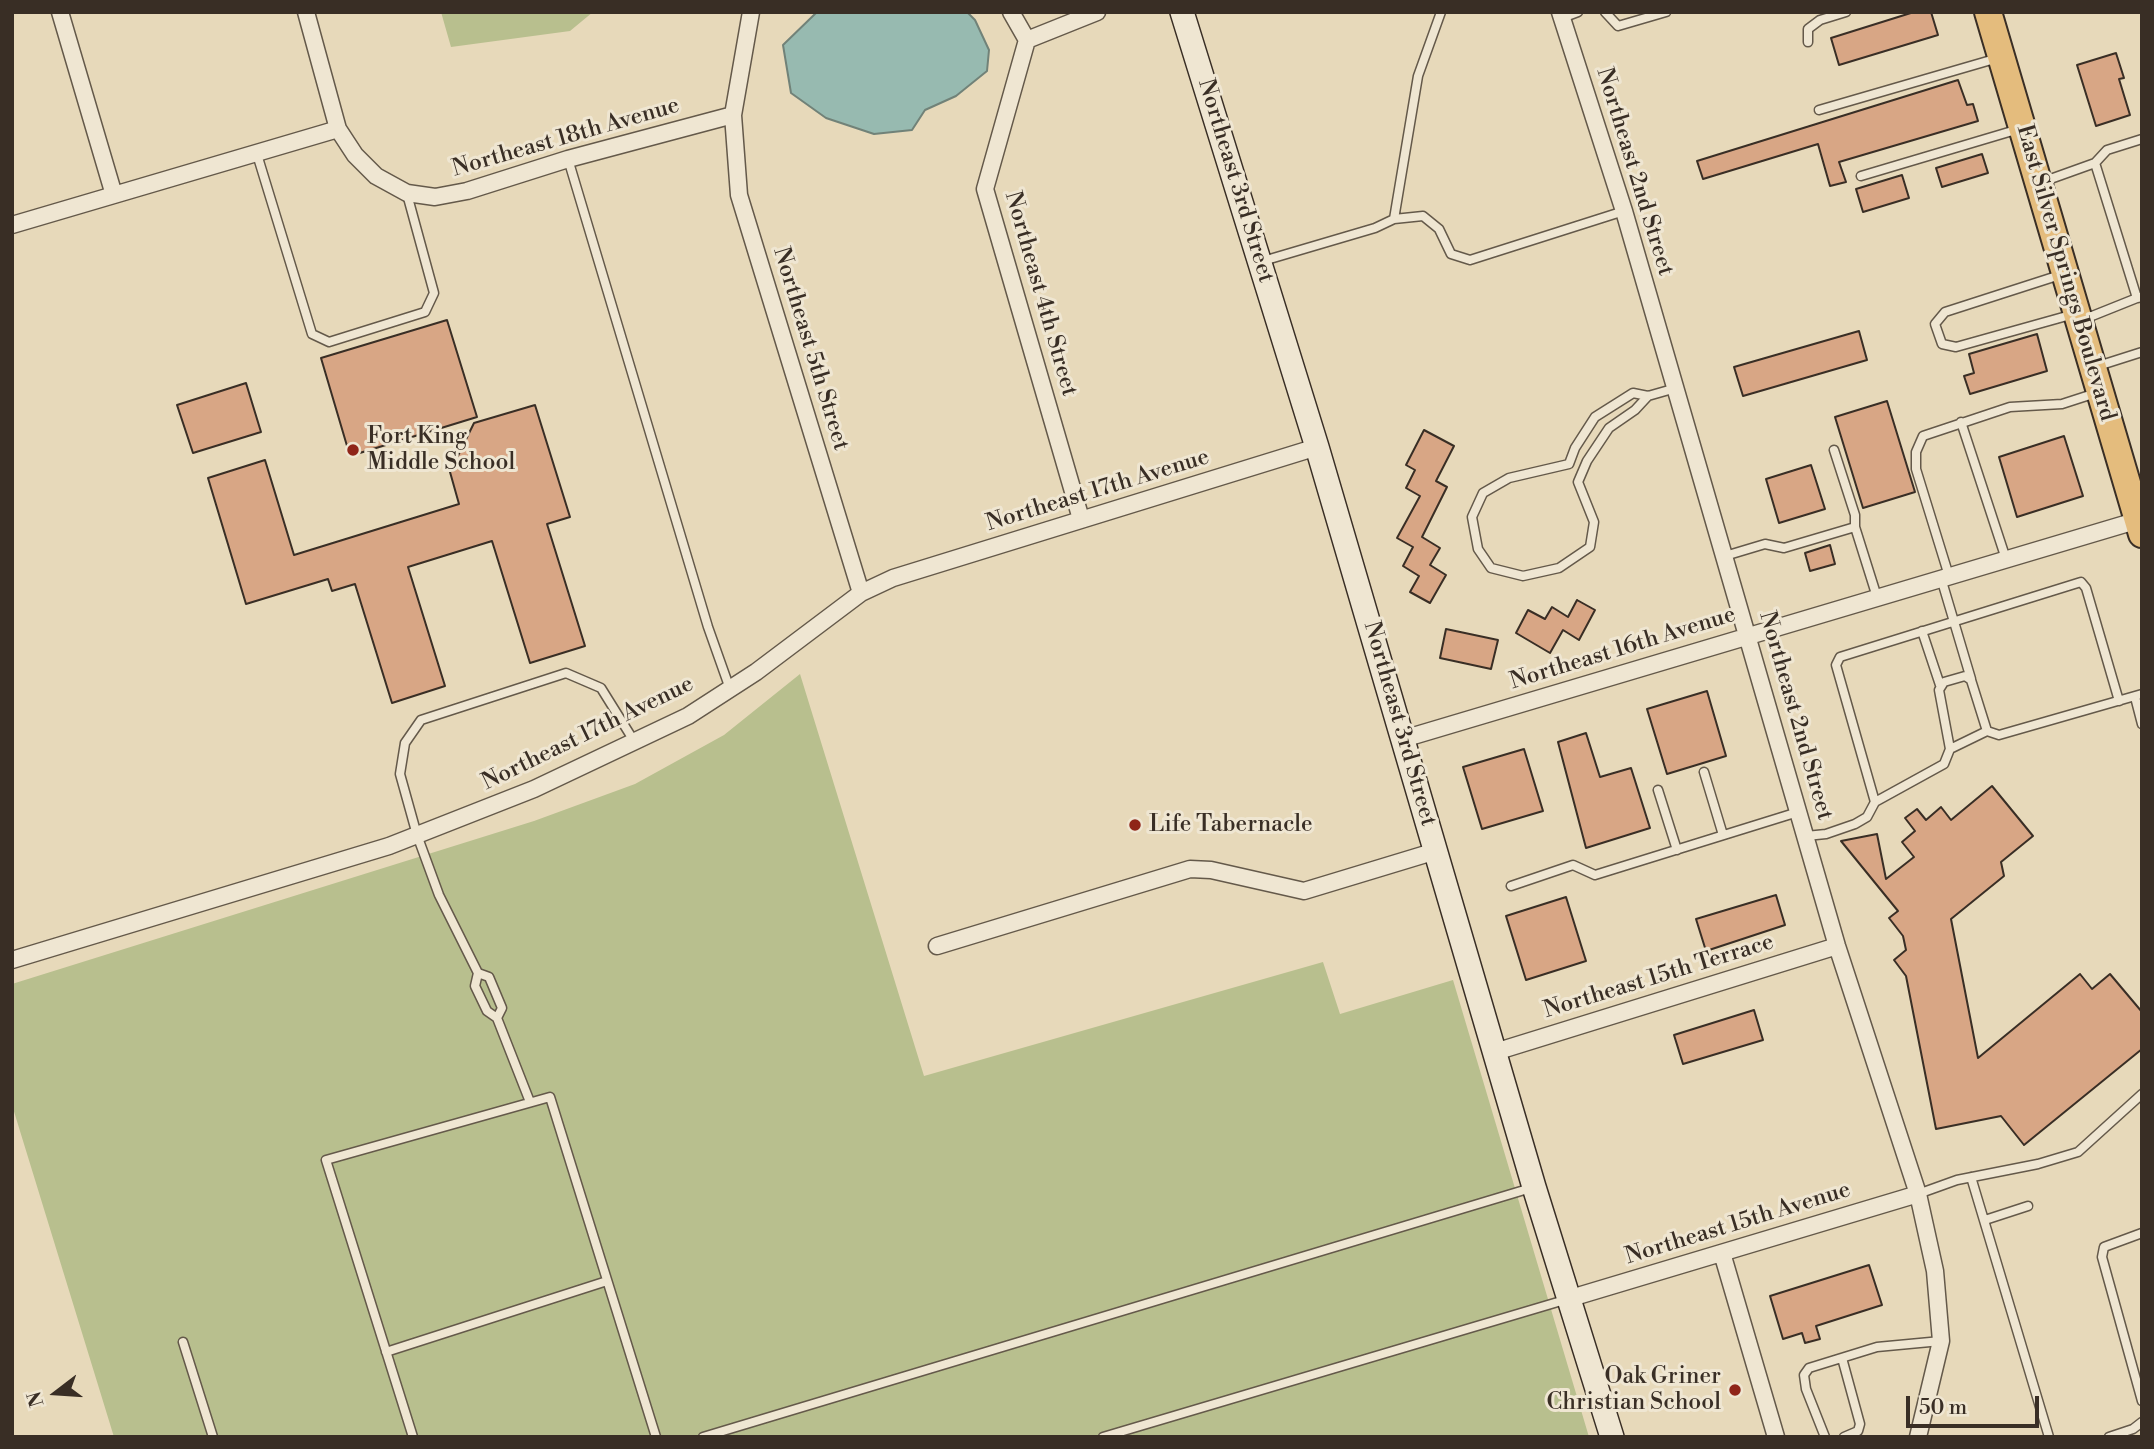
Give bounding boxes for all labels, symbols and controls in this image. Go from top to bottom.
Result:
street label: Northeast 2nd Street [1589,65,1679,279]
street label: Northeast 3rd Street [1191,76,1279,286]
street label: Northeast 18th Avenue [449,92,683,184]
street label: East Silver Springs Boulevard [2009,122,2121,424]
street label: Northeast 4th Street [998,188,1082,400]
street label: Northeast 5th Street [766,244,854,454]
place label: Fort King Middle School [367,423,515,477]
marker: Fort King Middle School [345,442,361,458]
street label: Northeast 17th Avenue [983,444,1213,538]
street label: Northeast 16th Avenue [1507,602,1739,696]
street label: Northeast 2nd Street [1752,608,1838,824]
street label: Northeast 3rd Street [1357,619,1441,829]
street label: Northeast 17th Avenue [478,671,698,797]
place label: Life Tabernacle [1149,811,1313,839]
marker: Life Tabernacle [1127,817,1143,833]
street label: Northeast 15th Terrace [1541,929,1777,1025]
street label: Northeast 15th Avenue [1622,1177,1854,1271]
north arrow [21,1358,91,1428]
place label: Oak Griner Christian School [1546,1363,1721,1417]
marker: Oak Griner Christian School [1727,1382,1743,1398]
scale bar [1909,1382,2042,1426]
text: N [22,1388,50,1410]
text: 50 m [1919,1395,1967,1421]

